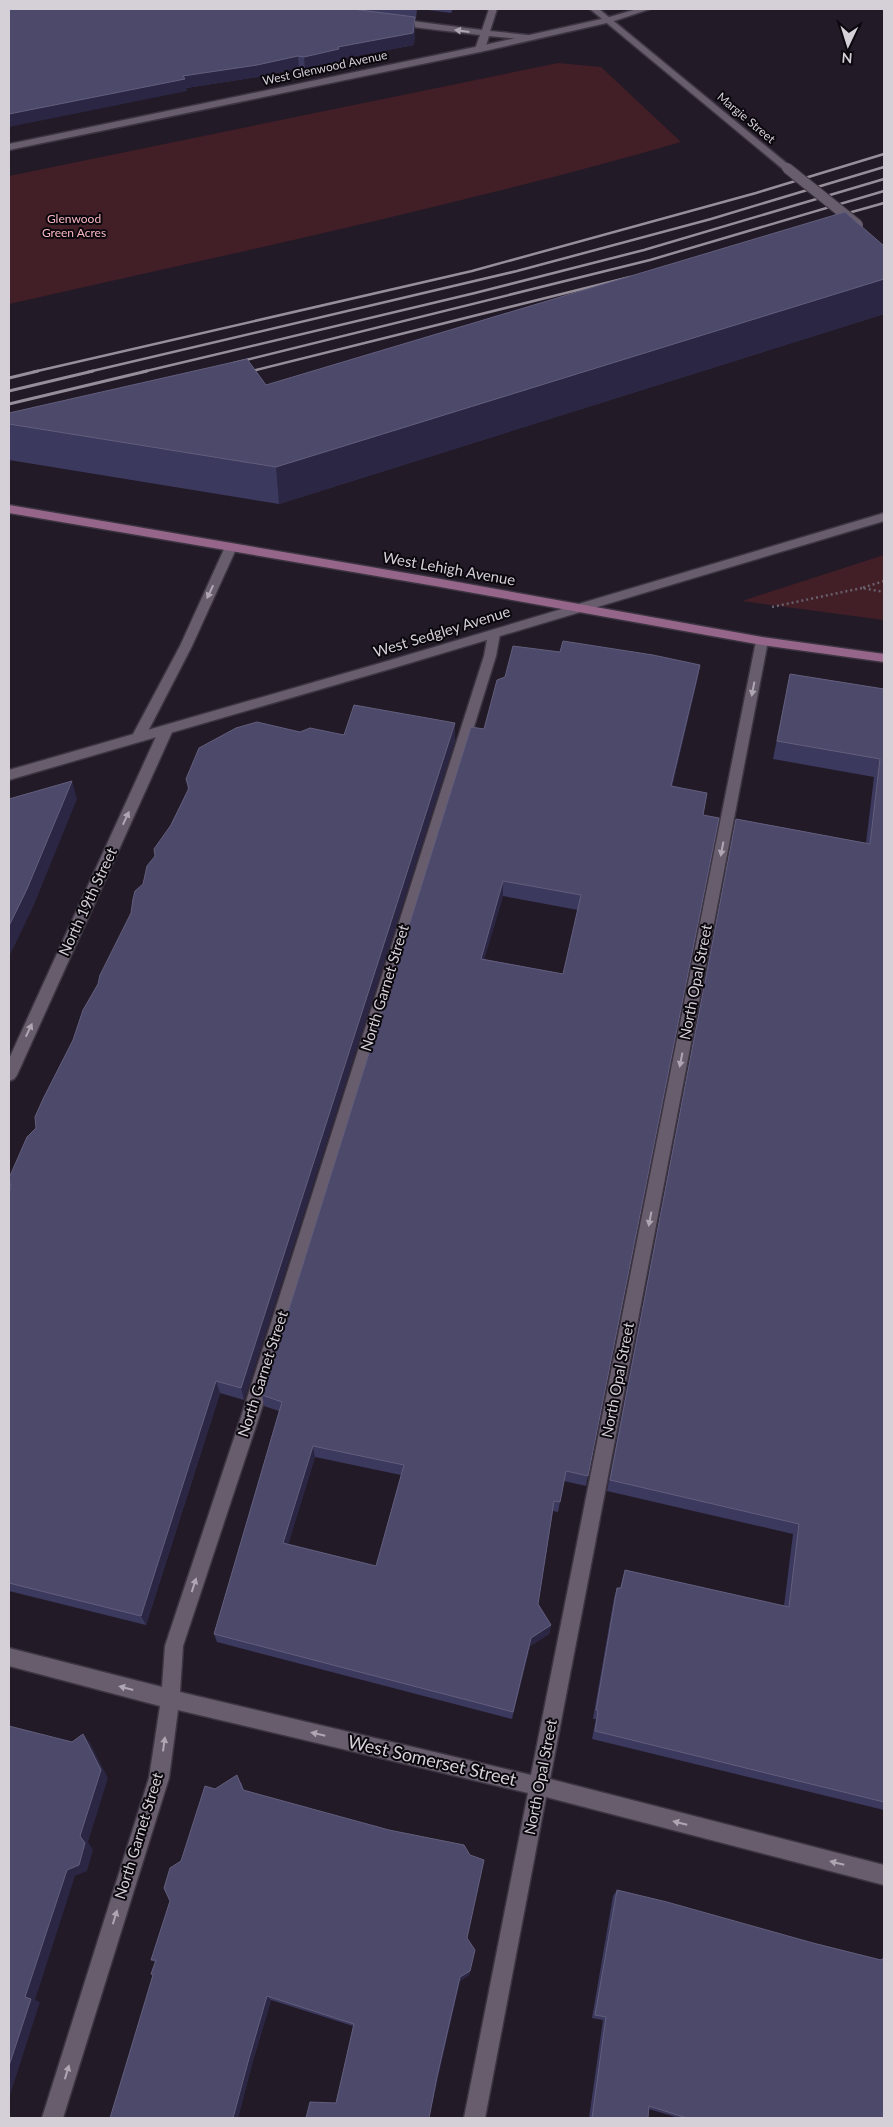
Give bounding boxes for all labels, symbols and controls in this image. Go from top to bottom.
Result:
north arrow [823,20,873,70]
one-way arrow [454,26,470,34]
street label: West Glenwood Avenue [261,47,389,88]
text: N [841,50,853,67]
street label: Margie Street [714,89,779,147]
park label: Glenwood Green Acres [42,211,106,240]
street label: West Lehigh Avenue [381,547,517,589]
one-way arrow [206,585,214,599]
street label: West Sedgley Avenue [371,602,512,660]
one-way arrow [749,682,757,697]
one-way arrow [122,811,130,826]
one-way arrow [718,841,726,856]
street label: North 19th Street [54,844,120,959]
street label: North Garnet Street [356,922,412,1053]
street label: North Opal Street [675,922,715,1041]
one-way arrow [25,1023,33,1037]
one-way arrow [676,1052,684,1068]
one-way arrow [645,1212,653,1228]
street label: North Garnet Street [233,1308,291,1439]
street label: North Opal Street [597,1320,637,1439]
one-way arrow [191,1577,199,1592]
one-way arrow [118,1683,133,1691]
street label: North Opal Street [520,1717,560,1836]
one-way arrow [310,1730,325,1738]
street label: West Somerset Street [346,1730,519,1790]
one-way arrow [160,1735,168,1751]
street label: North Garnet Street [110,1770,166,1901]
one-way arrow [672,1818,687,1826]
one-way arrow [830,1859,845,1867]
one-way arrow [112,1909,120,1924]
one-way arrow [63,2064,71,2079]

